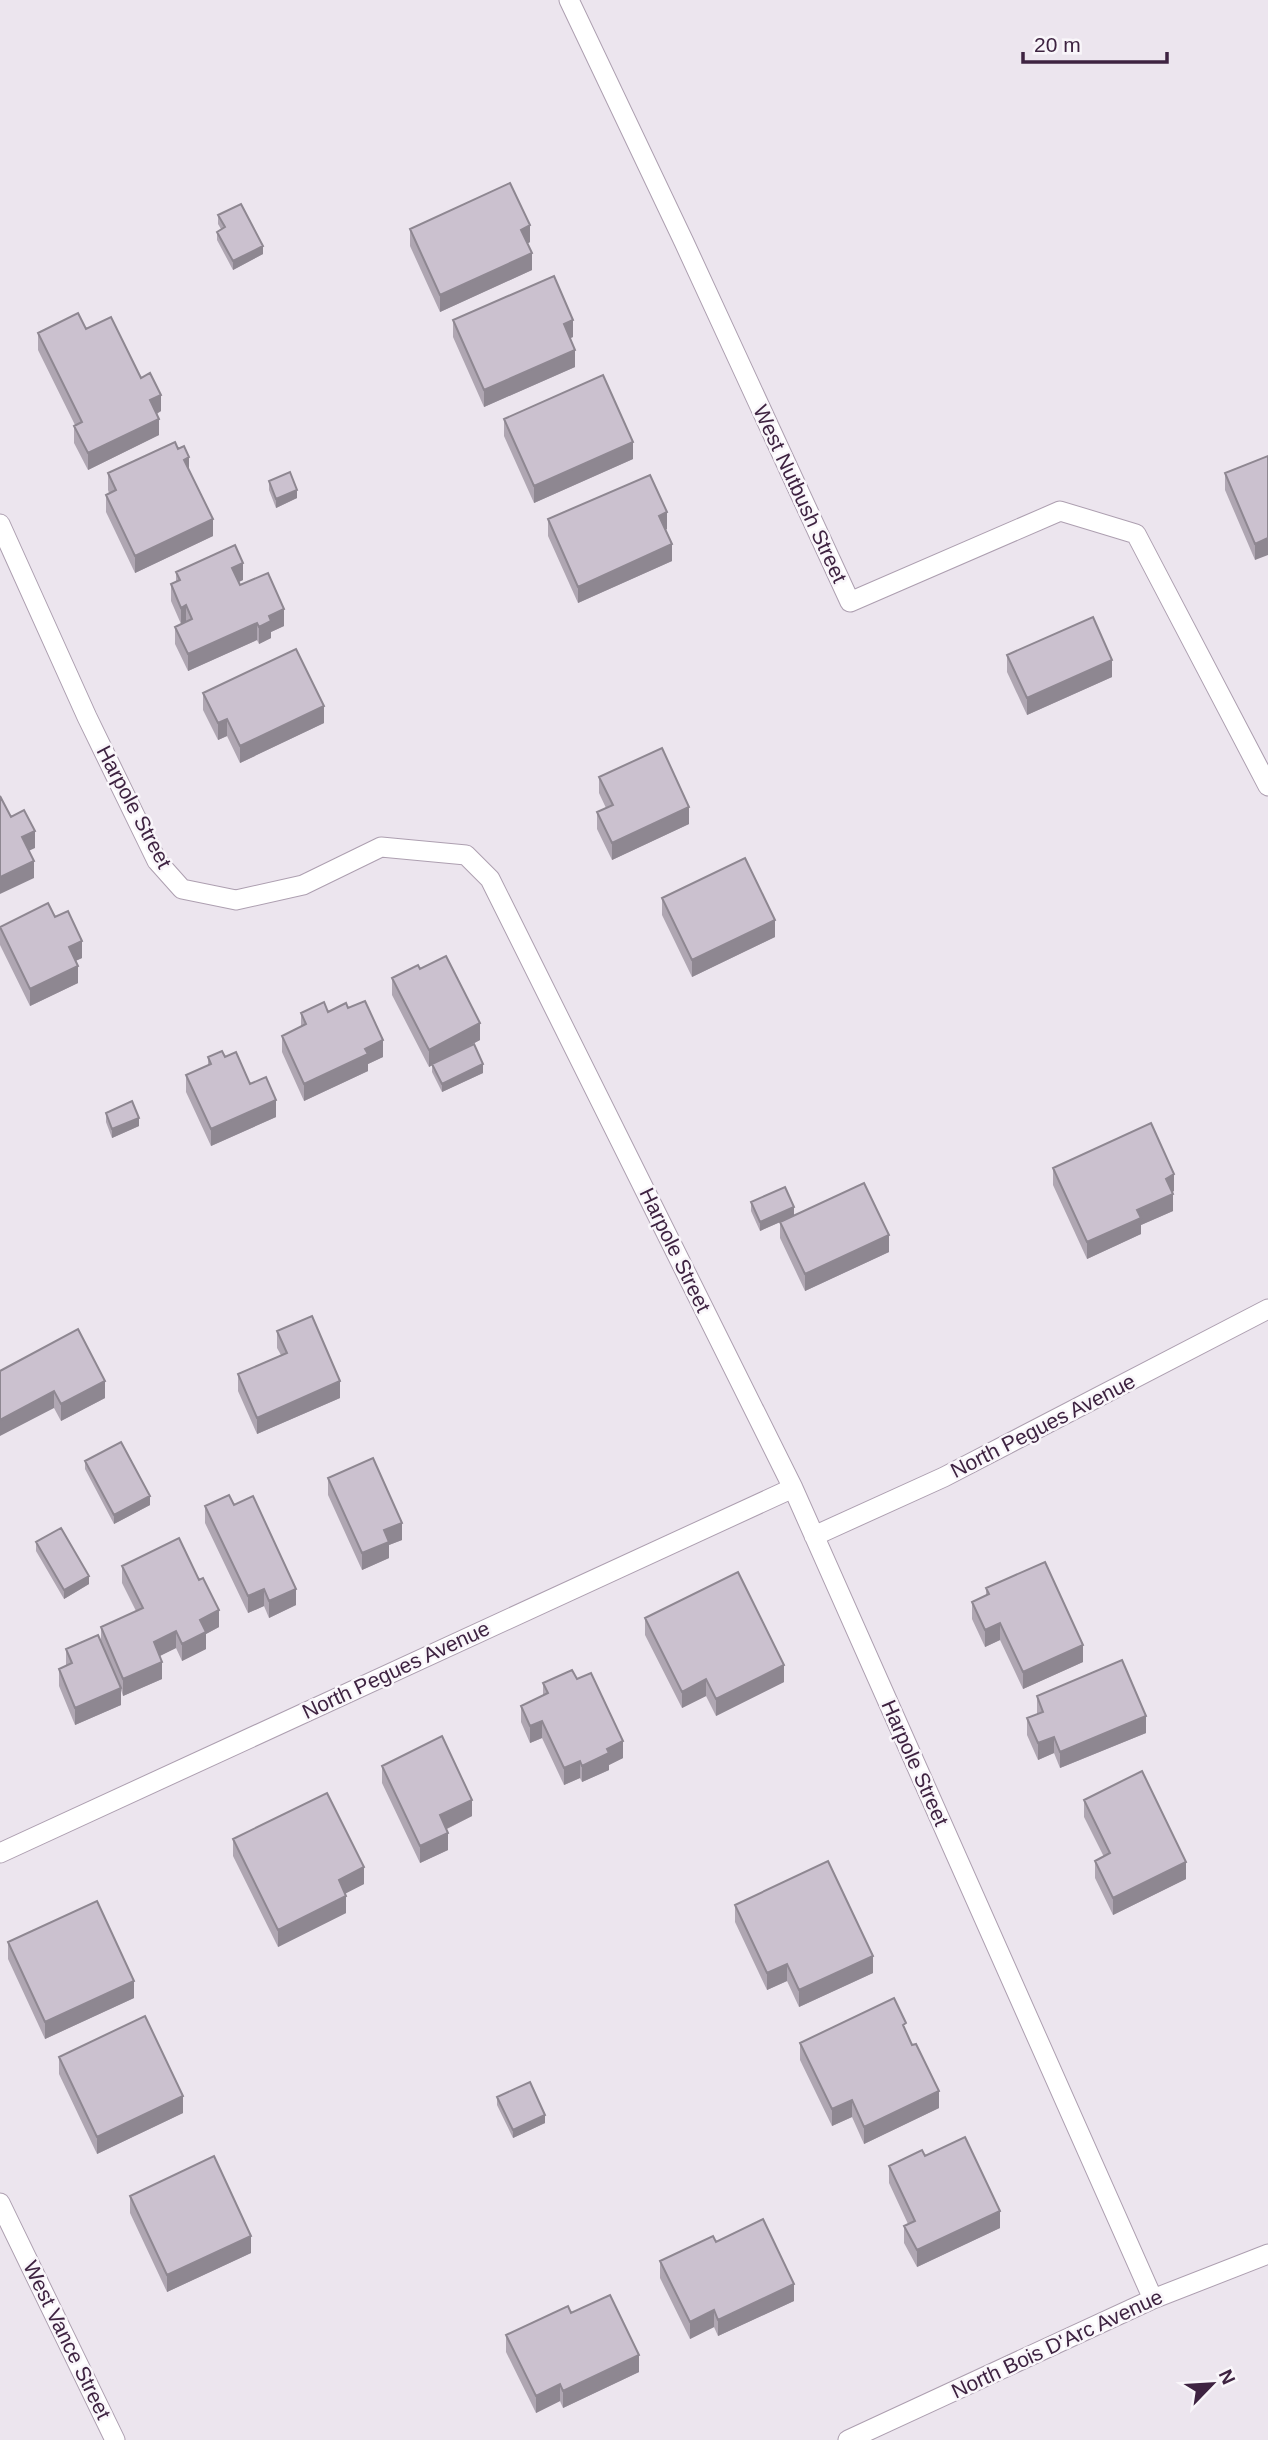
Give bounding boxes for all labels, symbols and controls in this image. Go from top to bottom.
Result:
scale bar [1023,21,1166,65]
text: 20 m [1034,33,1081,56]
street label: West Nutbush Street [749,401,852,586]
street label: Harpole Street [93,742,176,872]
street label: Harpole Street [635,1184,716,1316]
street label: North Pegues Avenue [947,1369,1139,1482]
street label: North Pegues Avenue [299,1616,493,1723]
street label: Harpole Street [877,1696,954,1829]
street label: West Vance Street [19,2257,116,2423]
street label: North Bois D'Arc Avenue [948,2285,1166,2403]
north arrow [1177,2349,1247,2419]
text: N [1215,2366,1239,2388]

